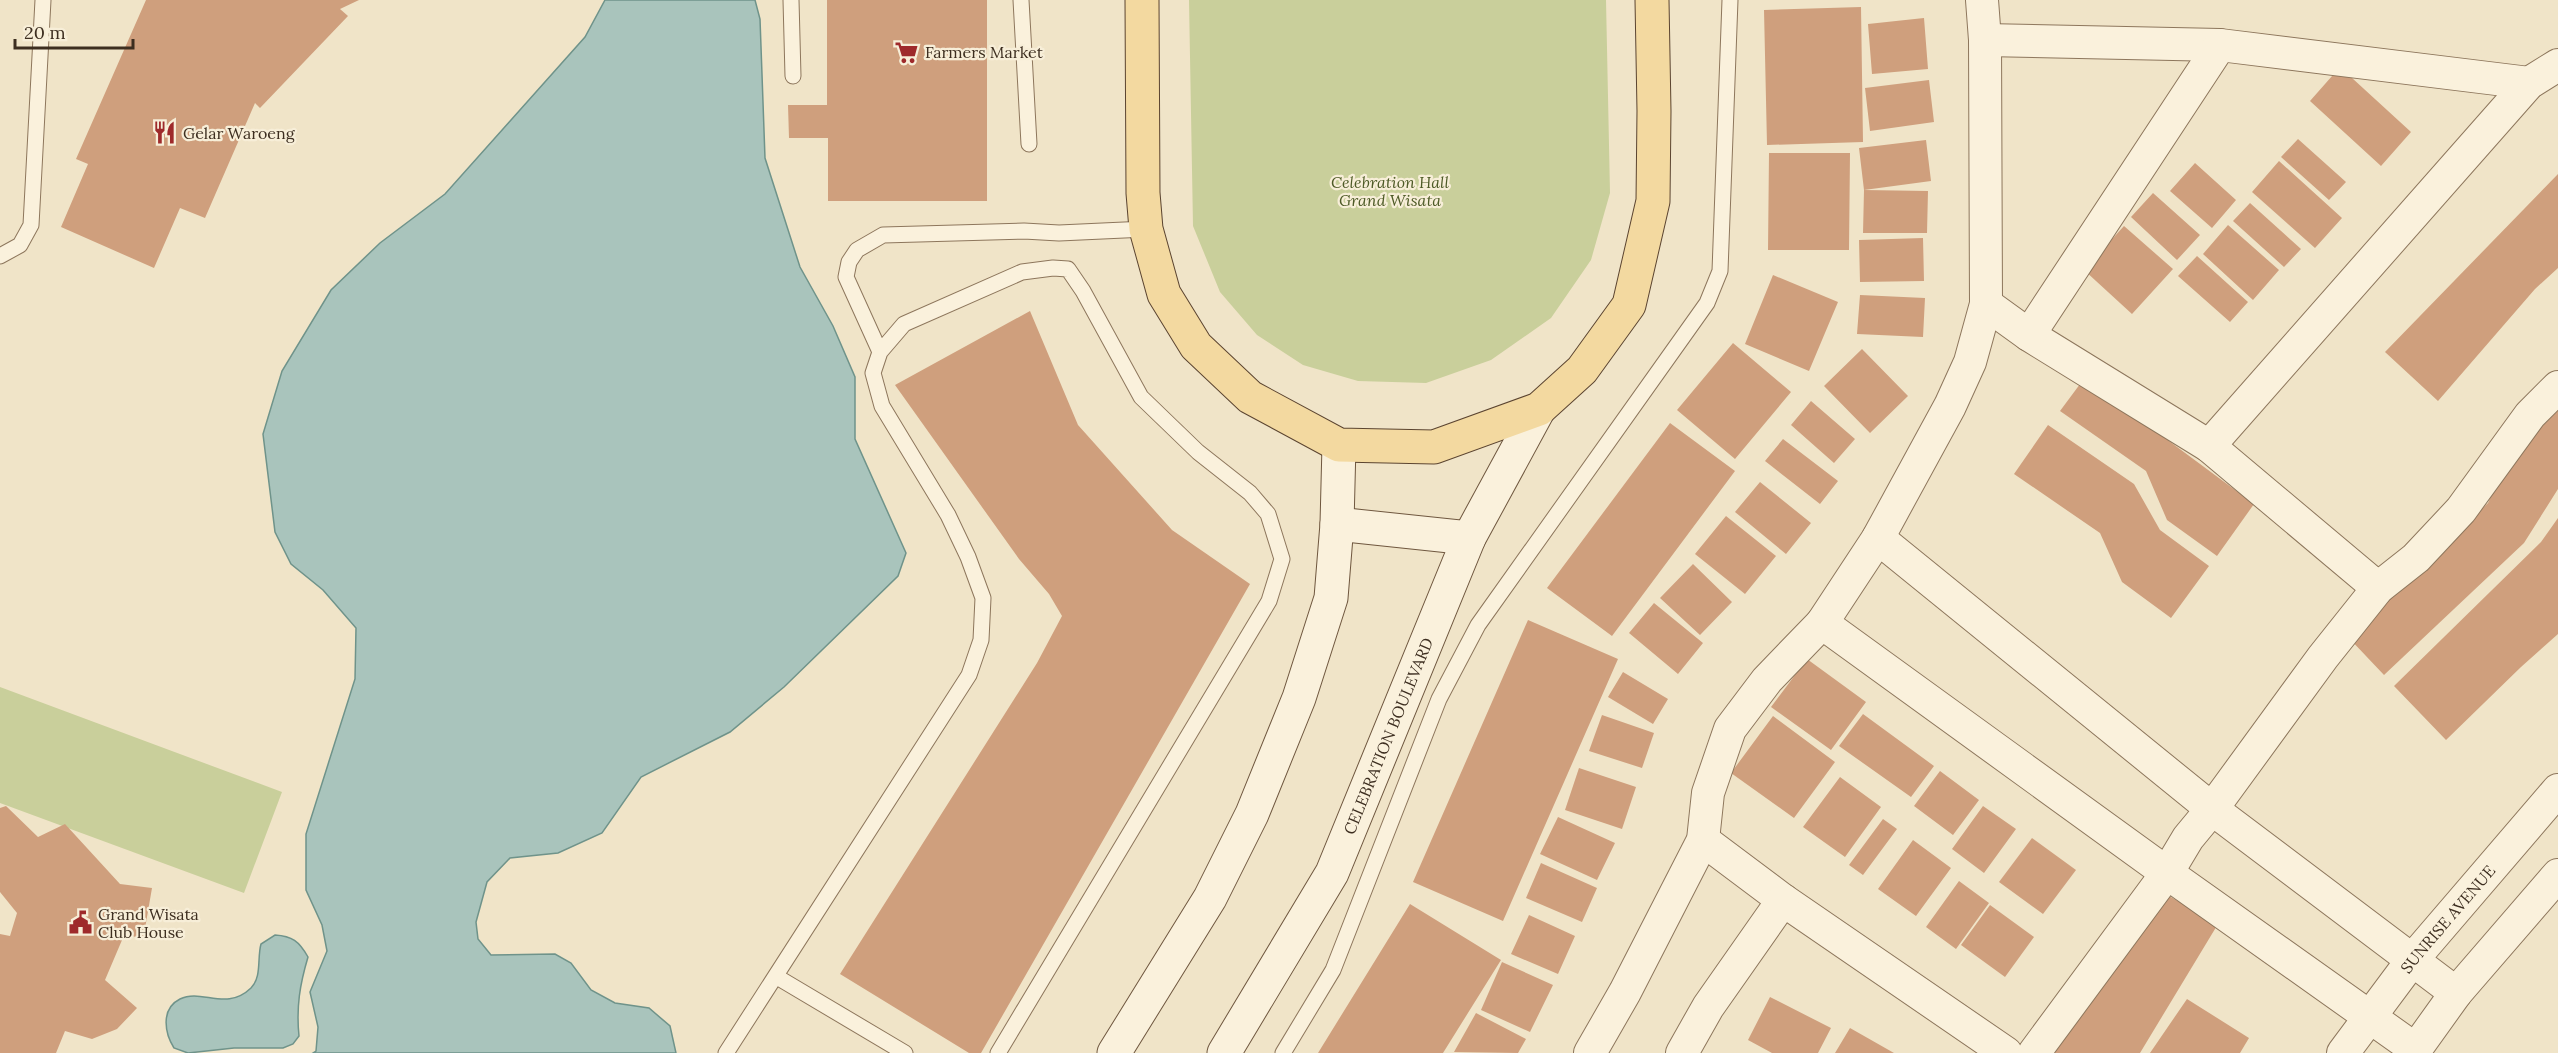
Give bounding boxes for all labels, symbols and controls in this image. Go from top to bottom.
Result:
scale bar [15,12,134,50]
text: 20 m [24,21,66,44]
supermarket icon: Farmers Market [894,39,920,65]
place label: Farmers Market [925,42,1044,62]
restaurant icon: Gelar Waroeng [152,120,178,146]
place label: Gelar Waroeng [183,123,296,143]
park label: Celebration Hall Grand Wisata [1331,172,1450,210]
street label: CELEBRATION BOULEVARD [1339,635,1437,837]
street label: SUNRISE AVENUE [2396,861,2499,977]
place label: Grand Wisata Club House [98,904,199,942]
public building icon: Grand Wisata Club House [67,910,93,936]

